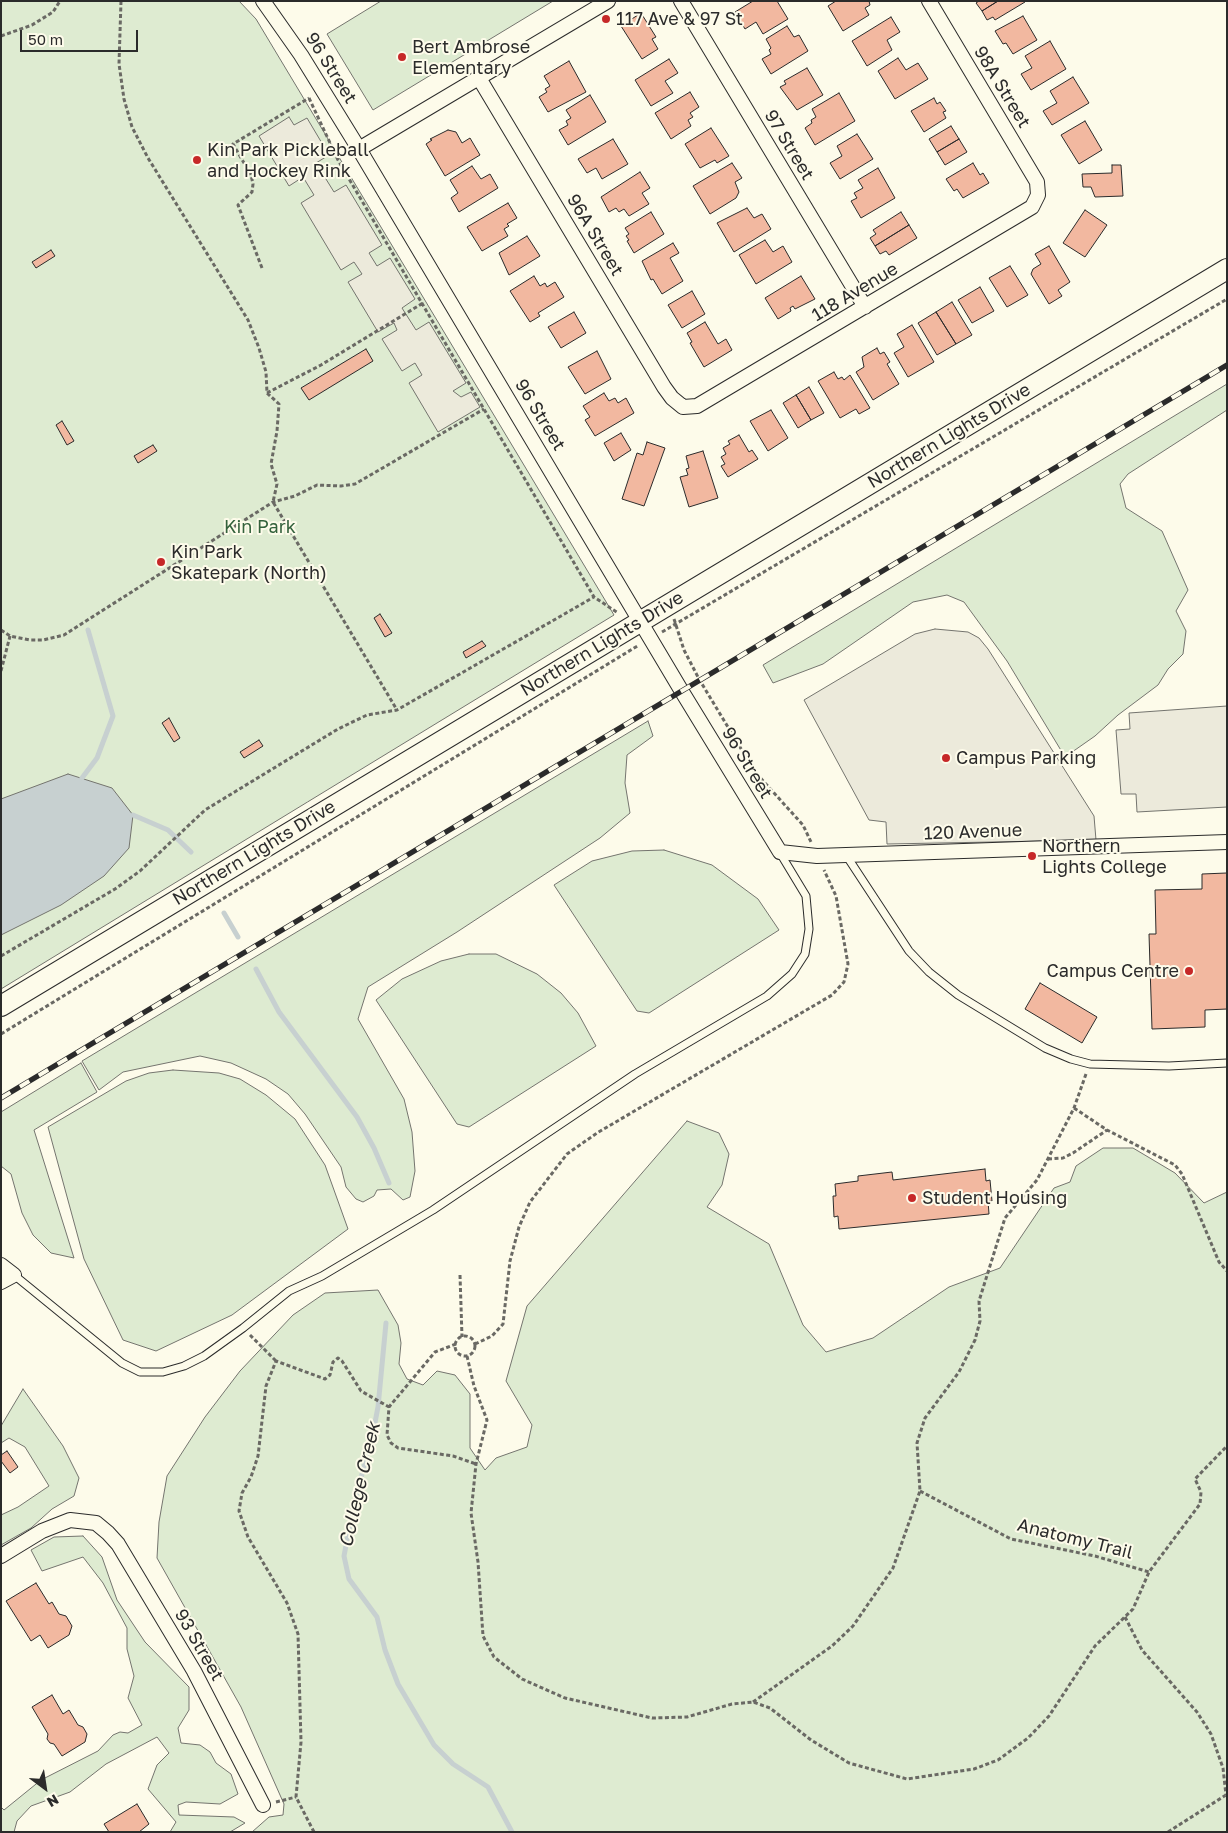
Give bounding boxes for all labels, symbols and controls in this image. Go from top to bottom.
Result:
place label: 117 Ave & 97 St [616,8,743,30]
marker: 117 Ave & 97 St [600,13,612,25]
scale bar [22,20,140,52]
street label: 96 Street [301,29,361,107]
text: 50 m [28,30,63,48]
place label: Bert Ambrose Elementary [412,36,530,78]
street label: 98A Street [969,42,1035,132]
marker: Bert Ambrose Elementary [396,51,408,63]
street label: 97 Street [760,106,818,184]
place label: Kin Park Pickleball and Hockey Rink [207,139,369,182]
marker: Kin Park Pickleball and Hockey Rink [191,154,203,166]
street label: 96A Street [562,190,628,280]
street label: 118 Avenue [808,258,902,326]
street label: 96 Street [510,375,570,455]
street label: Northern Lights Drive [864,379,1034,493]
park label: Kin Park [224,516,296,538]
place label: Kin Park Skatepark (North) [171,541,327,584]
marker: Kin Park Skatepark (North) [155,556,167,568]
street label: Northern Lights Drive [517,587,687,701]
street label: 96 Street [717,723,777,803]
place label: Campus Parking [956,747,1096,769]
marker: Campus Parking [940,752,952,764]
street label: Northern Lights Drive [169,796,339,910]
street label: 120 Avenue [923,819,1023,845]
place label: Northern Lights College [1042,835,1167,878]
marker: Northern Lights College [1026,850,1038,862]
place label: Campus Centre [1047,960,1179,982]
marker: Campus Centre [1183,965,1195,977]
place label: Student Housing [922,1187,1067,1209]
marker: Student Housing [906,1192,918,1204]
water label: College Creek [335,1420,385,1550]
street label: Anatomy Trail [1015,1514,1135,1564]
street label: 93 Street [170,1605,228,1685]
north arrow [20,1763,70,1813]
text: N [44,1791,62,1811]

